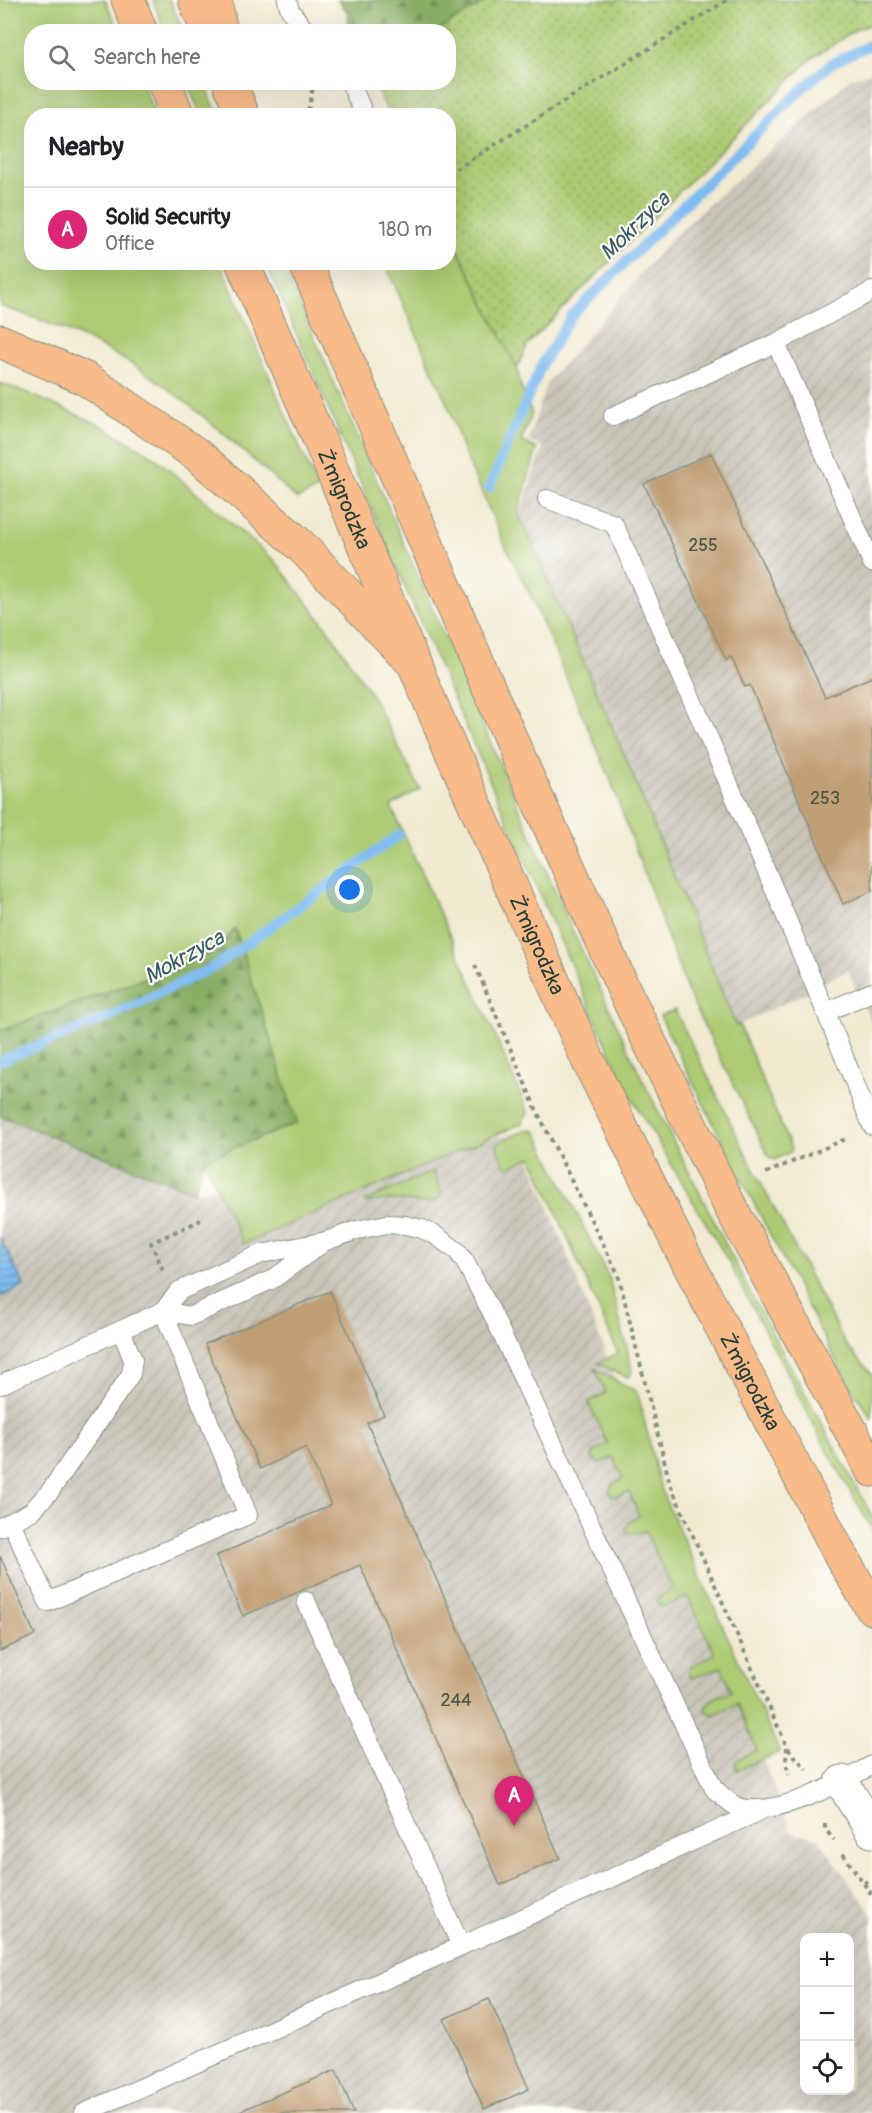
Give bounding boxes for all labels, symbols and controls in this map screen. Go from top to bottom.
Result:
search box [24,24,456,90]
icon: search [45,41,78,74]
text: Search here [93,43,200,71]
text: Nearby [48,131,124,163]
water label: Mokrzyca [594,185,677,266]
text: Solid Security [105,203,230,231]
text: A [61,217,74,242]
text: 180 m [378,217,432,242]
text: Office [105,231,154,256]
street label: Żmigrodzka [311,445,377,553]
house number: 255 [688,534,718,557]
house number: 253 [810,787,840,810]
your location [335,875,364,904]
street label: Żmigrodzka [503,891,571,999]
water label: Mokrzyca [139,923,230,990]
street label: Żmigrodzka [714,1328,787,1435]
house number: 244 [441,1689,472,1712]
pin: A [494,1776,534,1826]
map controls [800,1933,854,2095]
button: + [800,1933,854,1987]
button: − [800,1987,854,2041]
button: locate [800,2041,854,2095]

